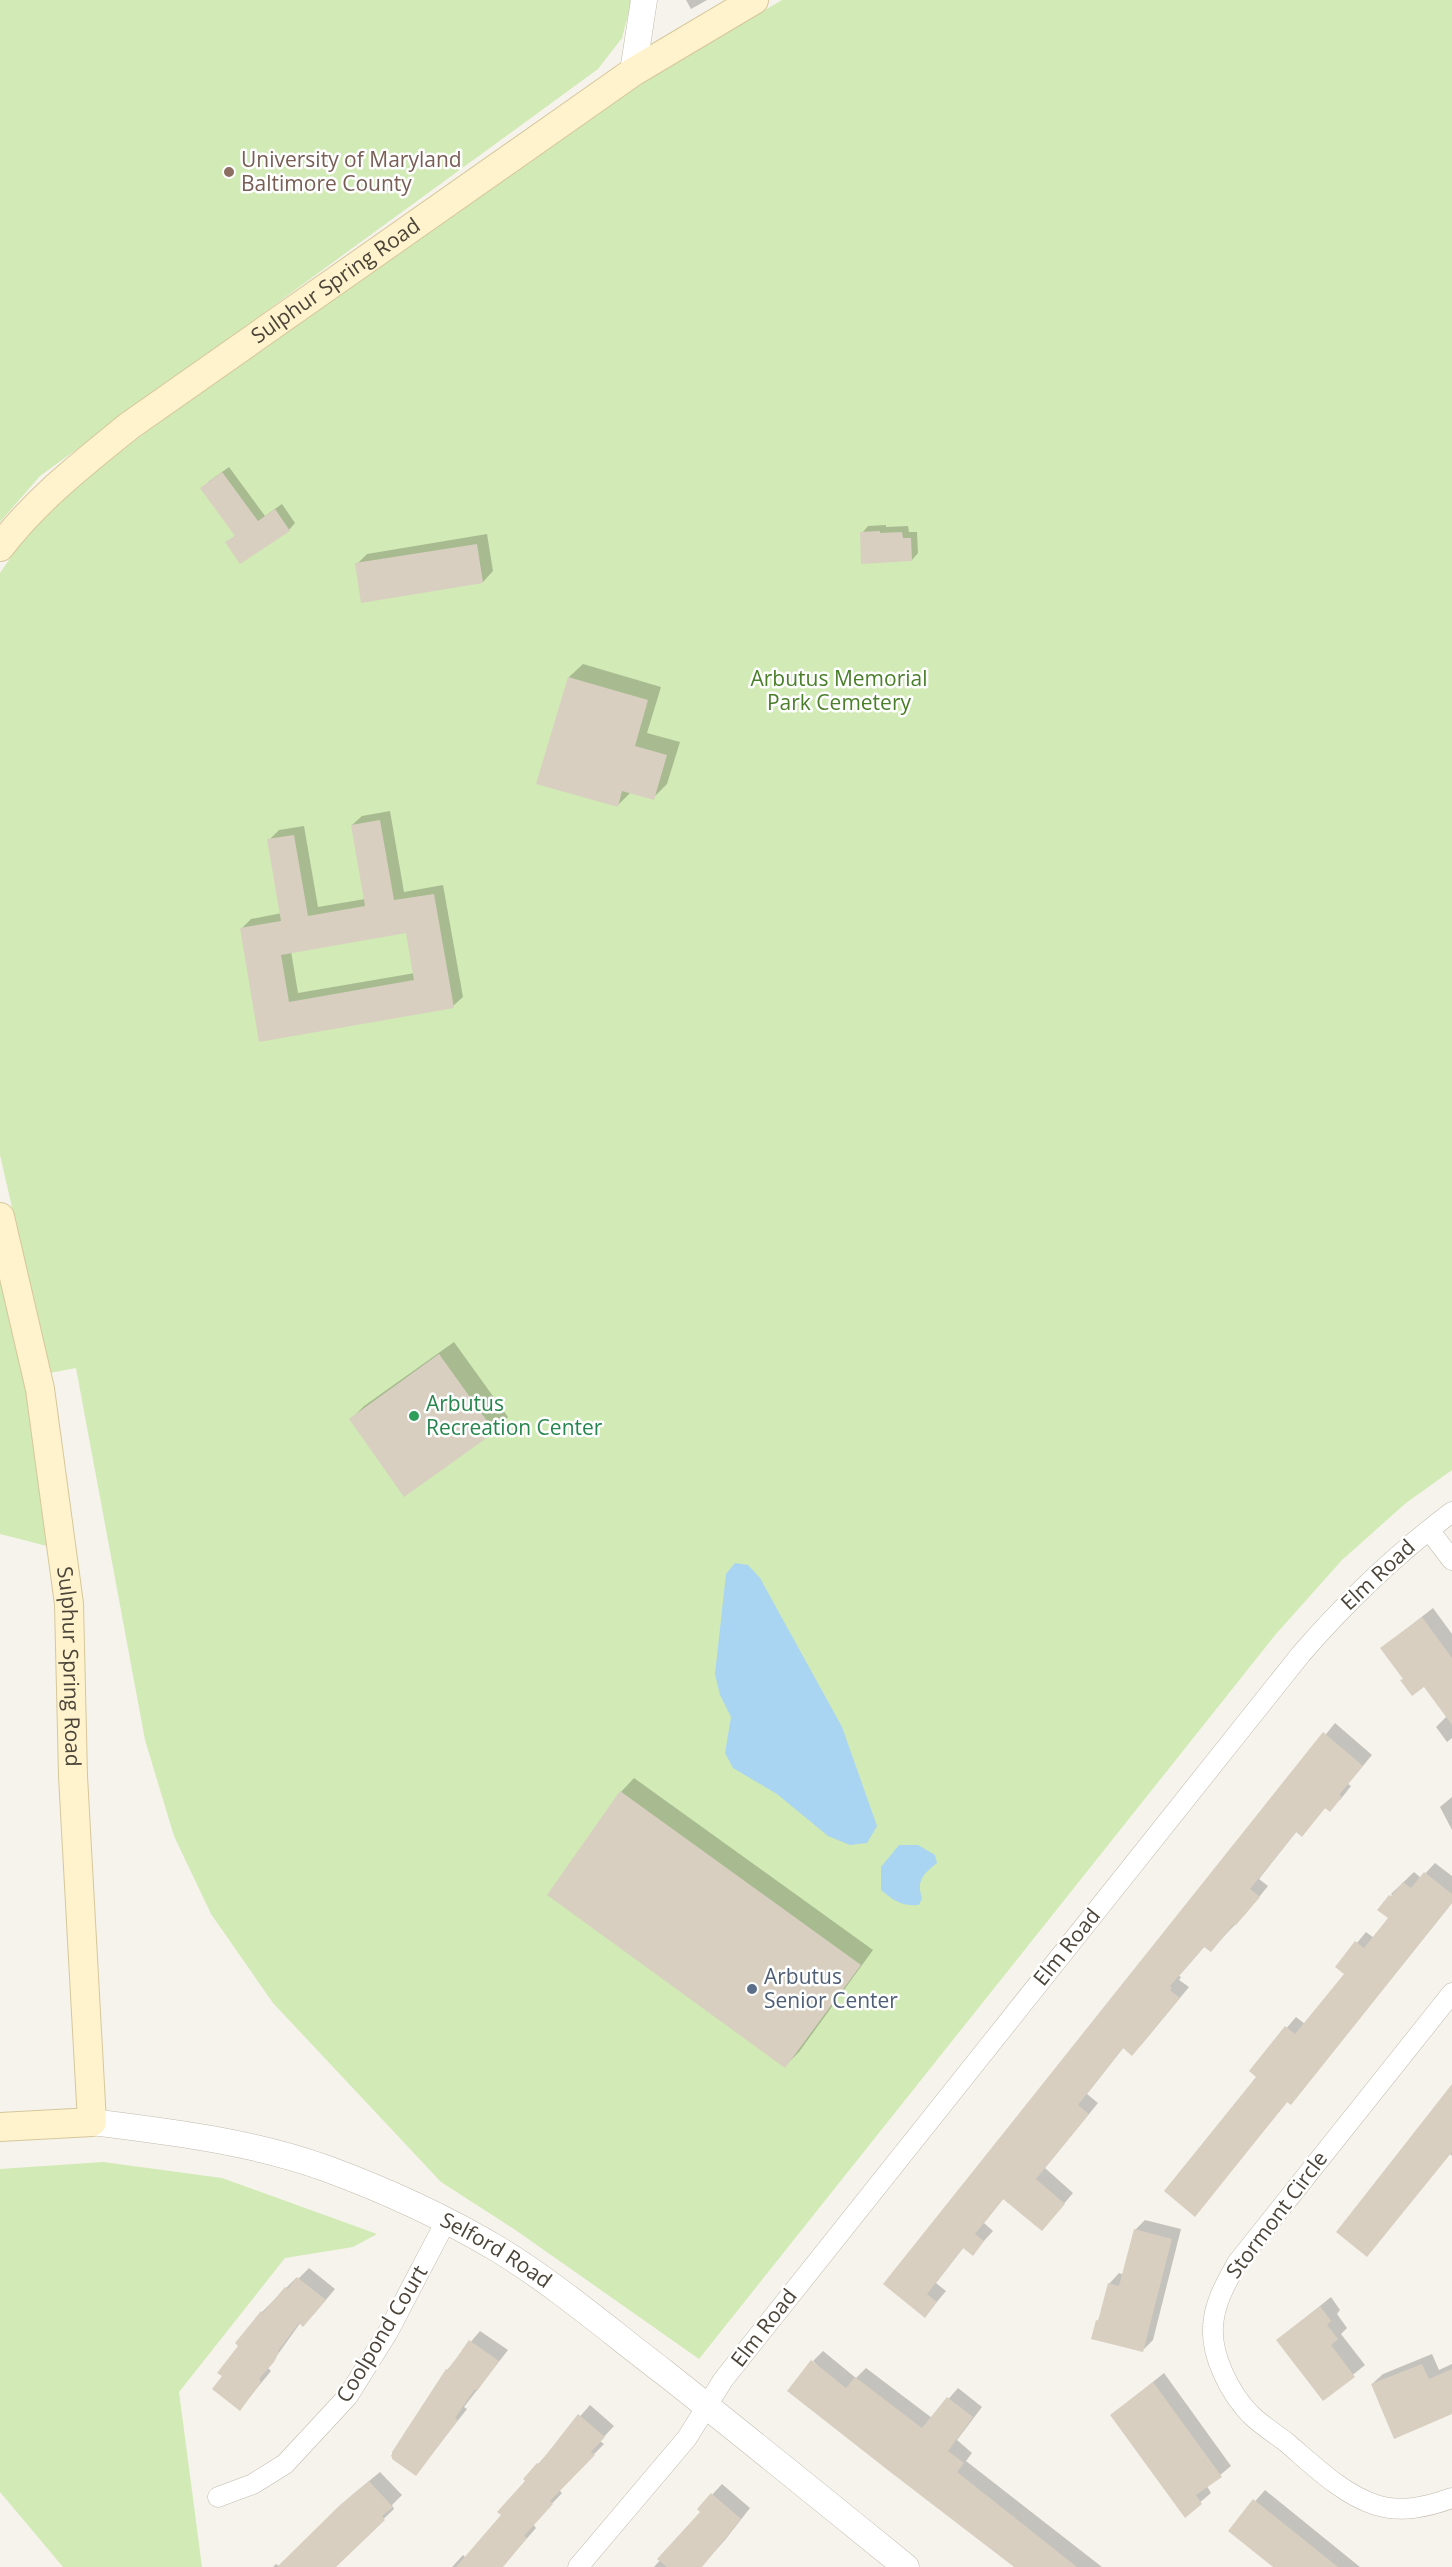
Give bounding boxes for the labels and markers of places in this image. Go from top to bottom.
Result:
place label: University of Maryland Baltimore County [241,145,462,197]
marker: University of Maryland Baltimore County [222,165,236,179]
place label: Arbutus Recreation Center [426,1389,603,1441]
marker: Arbutus Recreation Center [407,1409,421,1423]
place label: Arbutus Senior Center [764,1962,898,2014]
marker: Arbutus Senior Center [745,1982,759,1996]

